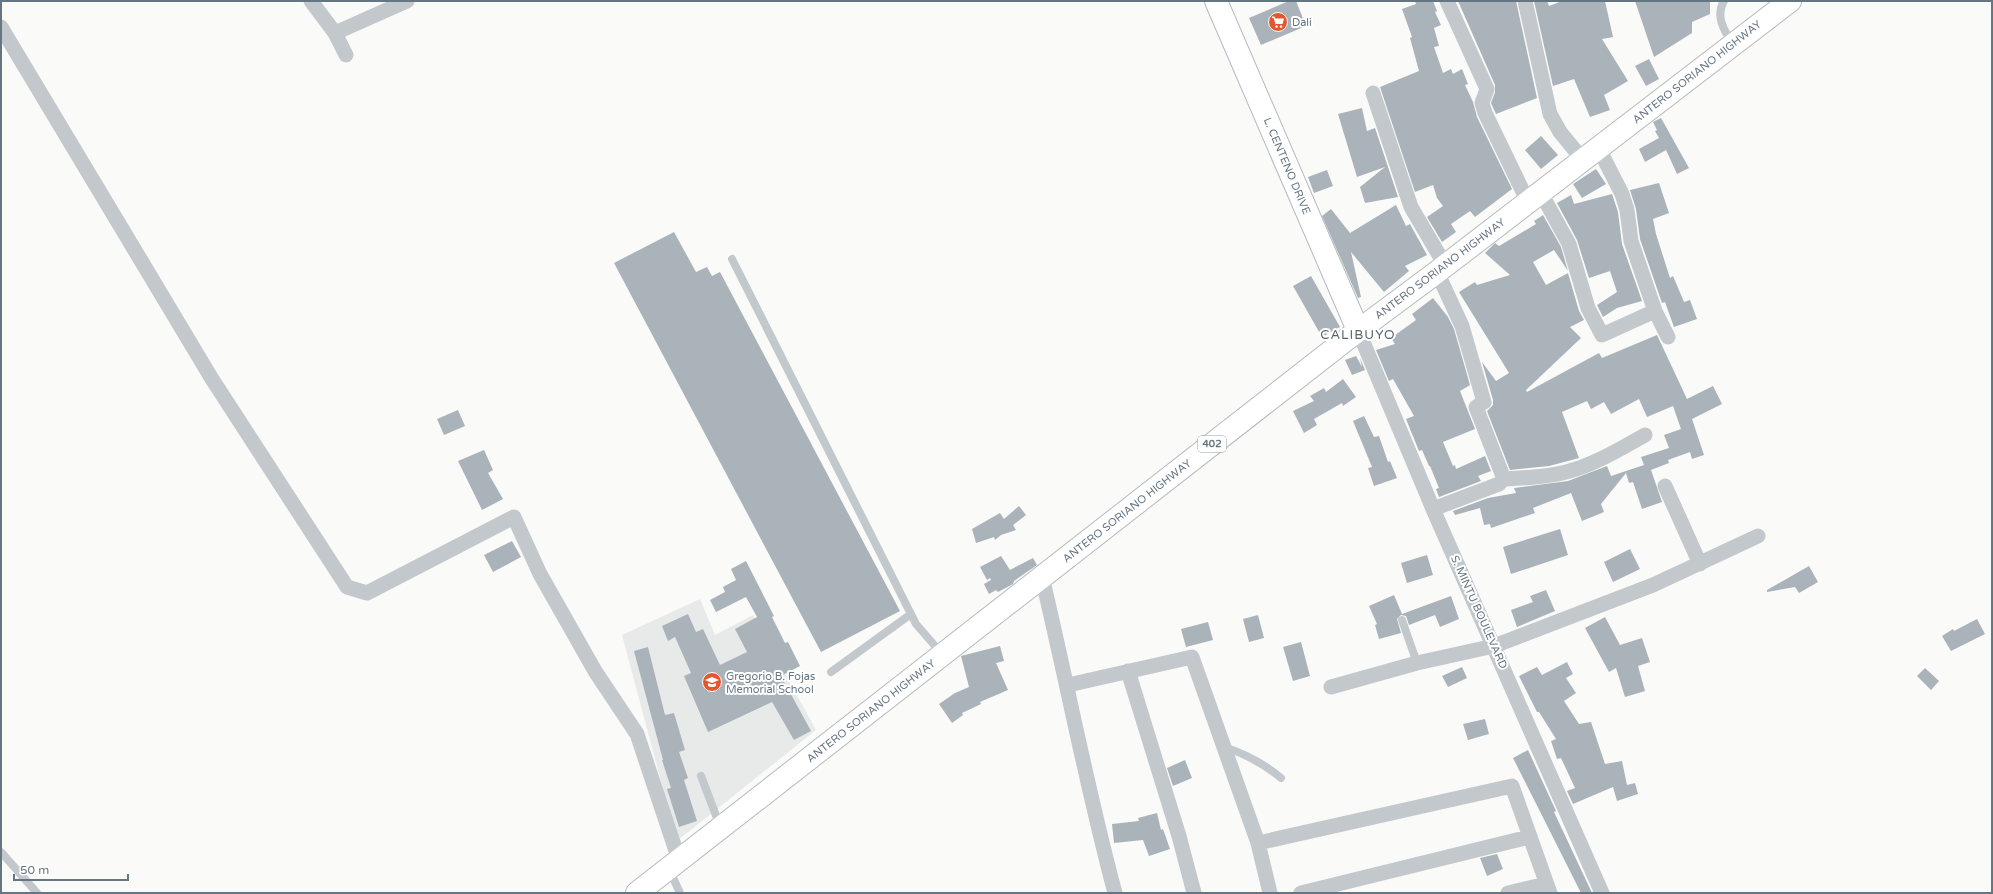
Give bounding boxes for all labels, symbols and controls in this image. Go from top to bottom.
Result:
supermarket icon: Dali [1267,11,1289,33]
place label: Dali [1292,16,1312,29]
street label: ANTERO SORIANO HIGHWAY [1630,18,1764,126]
street label: L. CENTENO DRIVE [1261,116,1313,216]
street label: ANTERO SORIANO HIGHWAY [1372,216,1508,322]
district label: CALIBUYO [1320,327,1396,343]
road number: 402 [1198,436,1226,452]
street label: ANTERO SORIANO HIGHWAY [1060,457,1194,565]
street label: S. MINTU BOULEVARD [1448,553,1510,671]
street label: ANTERO SORIANO HIGHWAY [804,657,938,765]
place label: Gregorio B. Fojas Memorial School [726,670,815,696]
school or university icon: Gregorio B. Fojas Memorial School [701,671,723,693]
scale bar [14,856,128,882]
text: 50 m [20,863,49,877]

